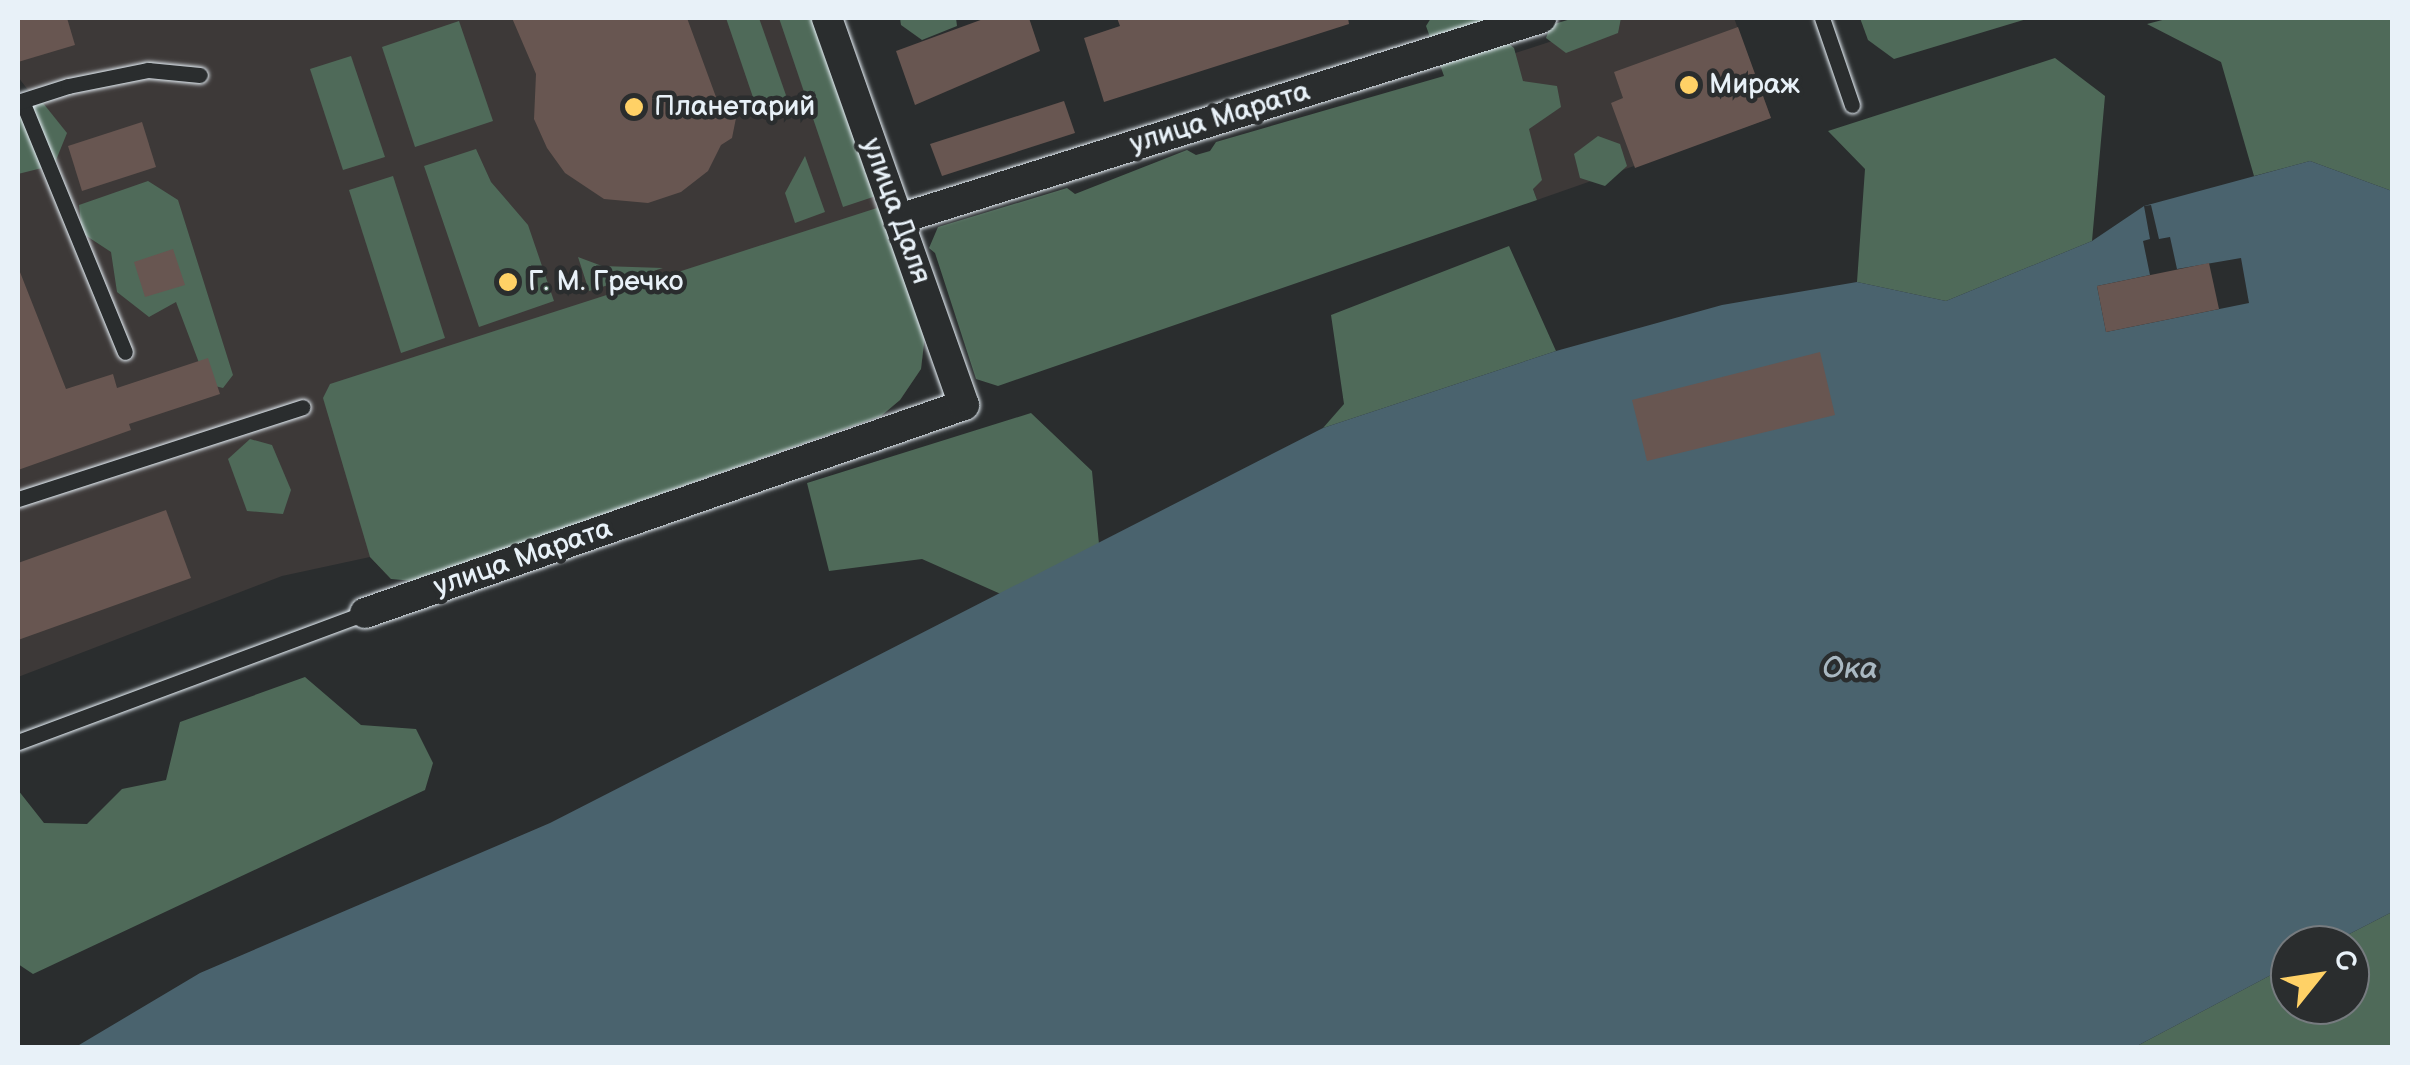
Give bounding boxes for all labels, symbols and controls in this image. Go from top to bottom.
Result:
place label: Мираж [1709,68,1800,102]
marker: Мираж [1678,74,1700,96]
street label: улица Марата [1126,75,1314,161]
place label: Планетарий [654,90,815,124]
marker: Планетарий [623,96,645,118]
street label: улица Даля [854,133,938,289]
place label: Г. М. Гречко [528,265,683,299]
marker: Г. М. Гречко [497,271,519,293]
street label: улица Марата [429,512,617,604]
water label: Ока [1822,651,1878,687]
north arrow [2270,925,2370,1025]
text: С [2326,944,2364,977]

